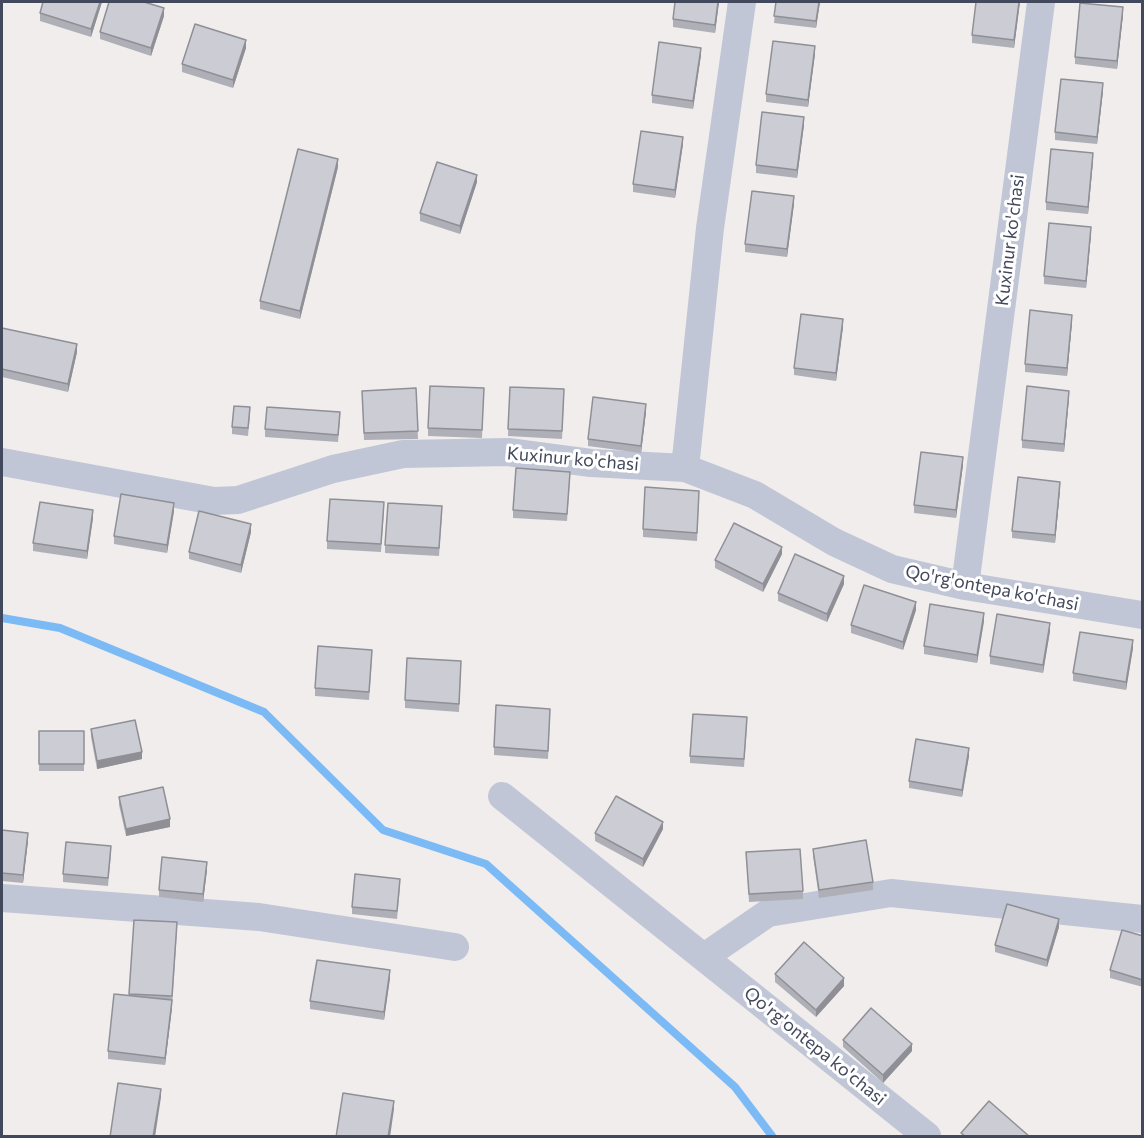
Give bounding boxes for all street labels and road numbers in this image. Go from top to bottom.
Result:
street label: Kuxinur ko'chasi [991,173,1029,307]
street label: Kuxinur ko'chasi [506,442,640,476]
street label: Qo'rg'ontepa ko'chasi [903,561,1081,615]
street label: Qo'rg'ontepa ko'chasi [740,982,890,1110]

